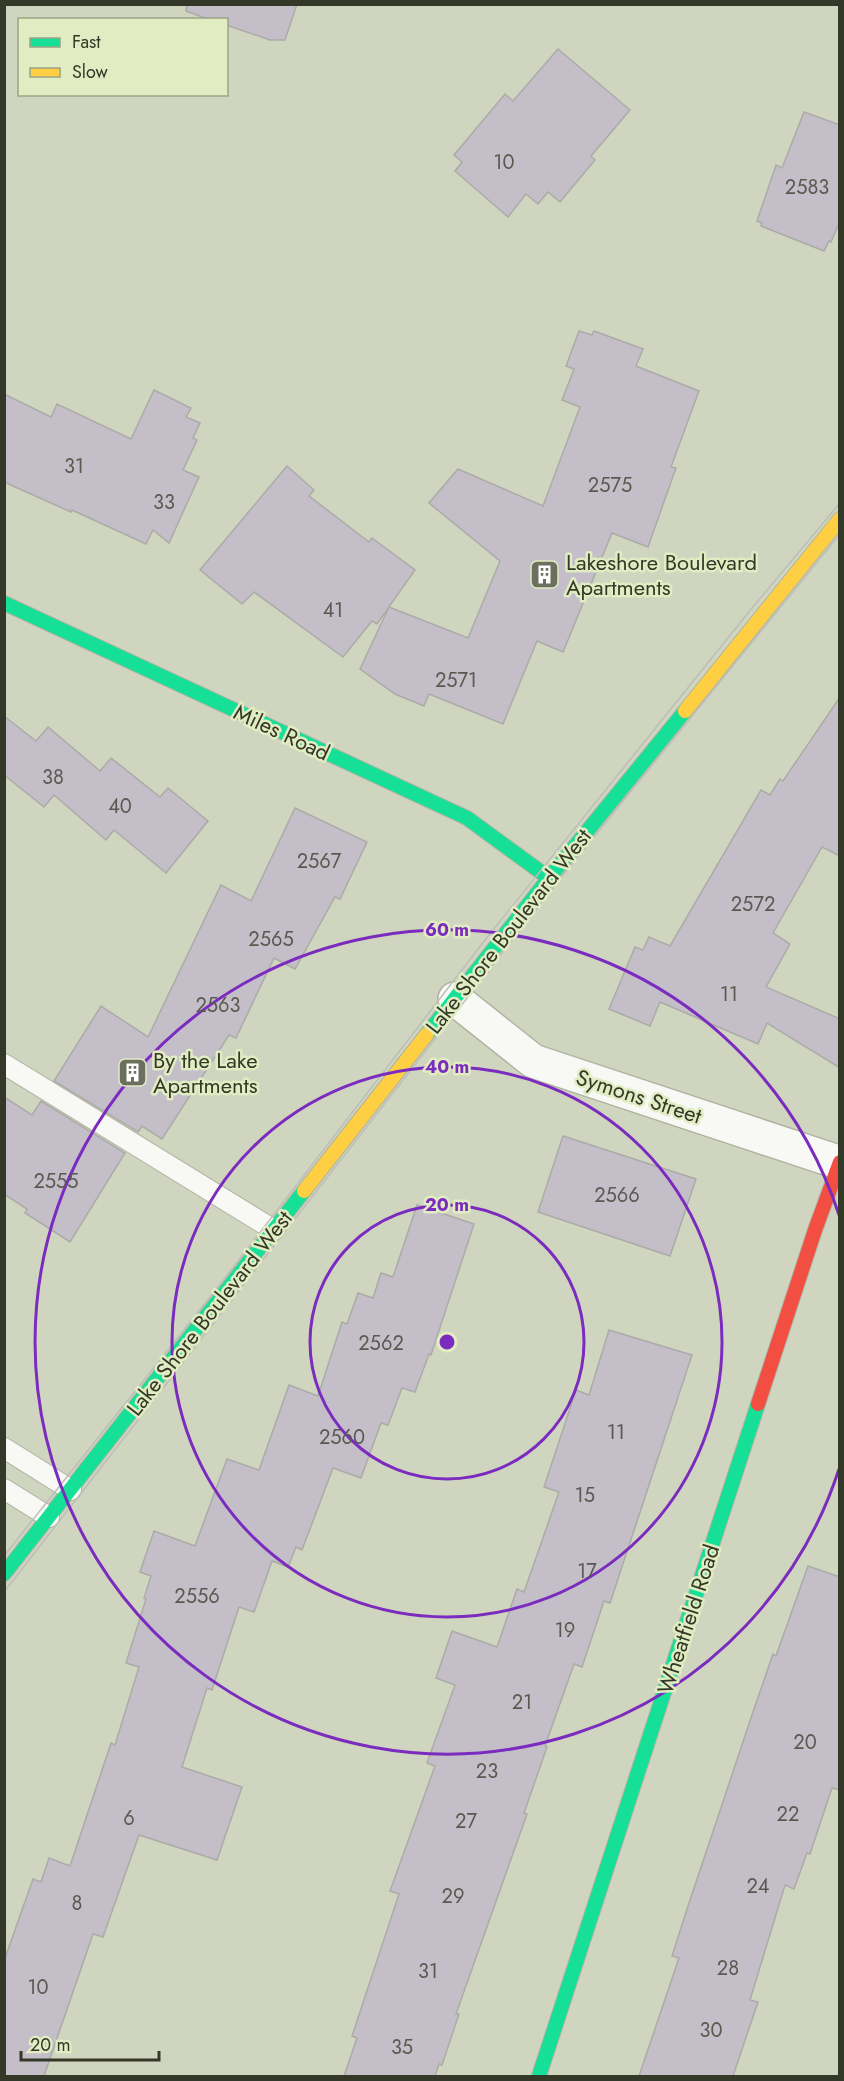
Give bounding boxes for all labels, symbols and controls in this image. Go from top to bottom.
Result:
legend [18,18,228,96]
text: Fast [72,29,101,55]
text: Slow [72,59,109,85]
house number: 10 [494,148,515,177]
house number: 2583 [785,173,829,202]
house number: 31 [64,452,84,481]
house number: 2575 [588,471,632,500]
house number: 33 [153,488,175,517]
place label: Lakeshore Boulevard Apartments [566,546,757,603]
building icon: Lakeshore Boulevard Apartments [529,559,561,591]
house number: 41 [323,596,343,625]
house number: 2571 [435,666,477,695]
street label: Miles Road [229,696,335,768]
house number: 38 [42,763,64,792]
house number: 40 [108,792,132,821]
street label: Lake Shore Boulevard West [418,821,599,1040]
house number: 2567 [297,847,342,876]
house number: 2572 [731,890,775,919]
text: 60 m [425,917,469,943]
house number: 2565 [248,925,294,954]
house number: 11 [720,980,738,1009]
house number: 2563 [195,991,241,1020]
place label: By the Lake Apartments [153,1044,258,1101]
text: 40 m [425,1054,469,1080]
building icon: By the Lake Apartments [116,1057,148,1089]
street label: Symons Street [572,1061,707,1132]
house number: 2555 [33,1167,79,1196]
house number: 2566 [594,1181,640,1210]
text: 20 m [425,1192,469,1218]
street label: Lake Shore Boulevard West [119,1203,300,1422]
house number: 2562 [358,1329,404,1358]
centre of rings [437,1332,457,1352]
house number: 11 [607,1418,625,1447]
house number: 2560 [319,1423,365,1452]
house number: 15 [575,1481,595,1510]
street label: Wheatfield Road [649,1540,727,1698]
house number: 17 [577,1557,597,1586]
house number: 2556 [174,1582,220,1611]
house number: 19 [555,1616,575,1645]
house number: 21 [512,1688,532,1717]
house number: 20 [793,1728,817,1757]
house number: 23 [476,1757,498,1786]
house number: 22 [777,1800,799,1829]
house number: 6 [123,1804,135,1833]
house number: 27 [455,1807,477,1836]
house number: 24 [746,1872,770,1901]
house number: 29 [442,1882,464,1911]
house number: 8 [72,1889,82,1918]
house number: 28 [717,1954,739,1983]
house number: 31 [418,1957,438,1986]
house number: 10 [28,1973,49,2002]
house number: 30 [700,2016,722,2045]
scale bar [21,2024,159,2062]
text: 20 m [30,2032,70,2058]
house number: 35 [391,2033,413,2062]

